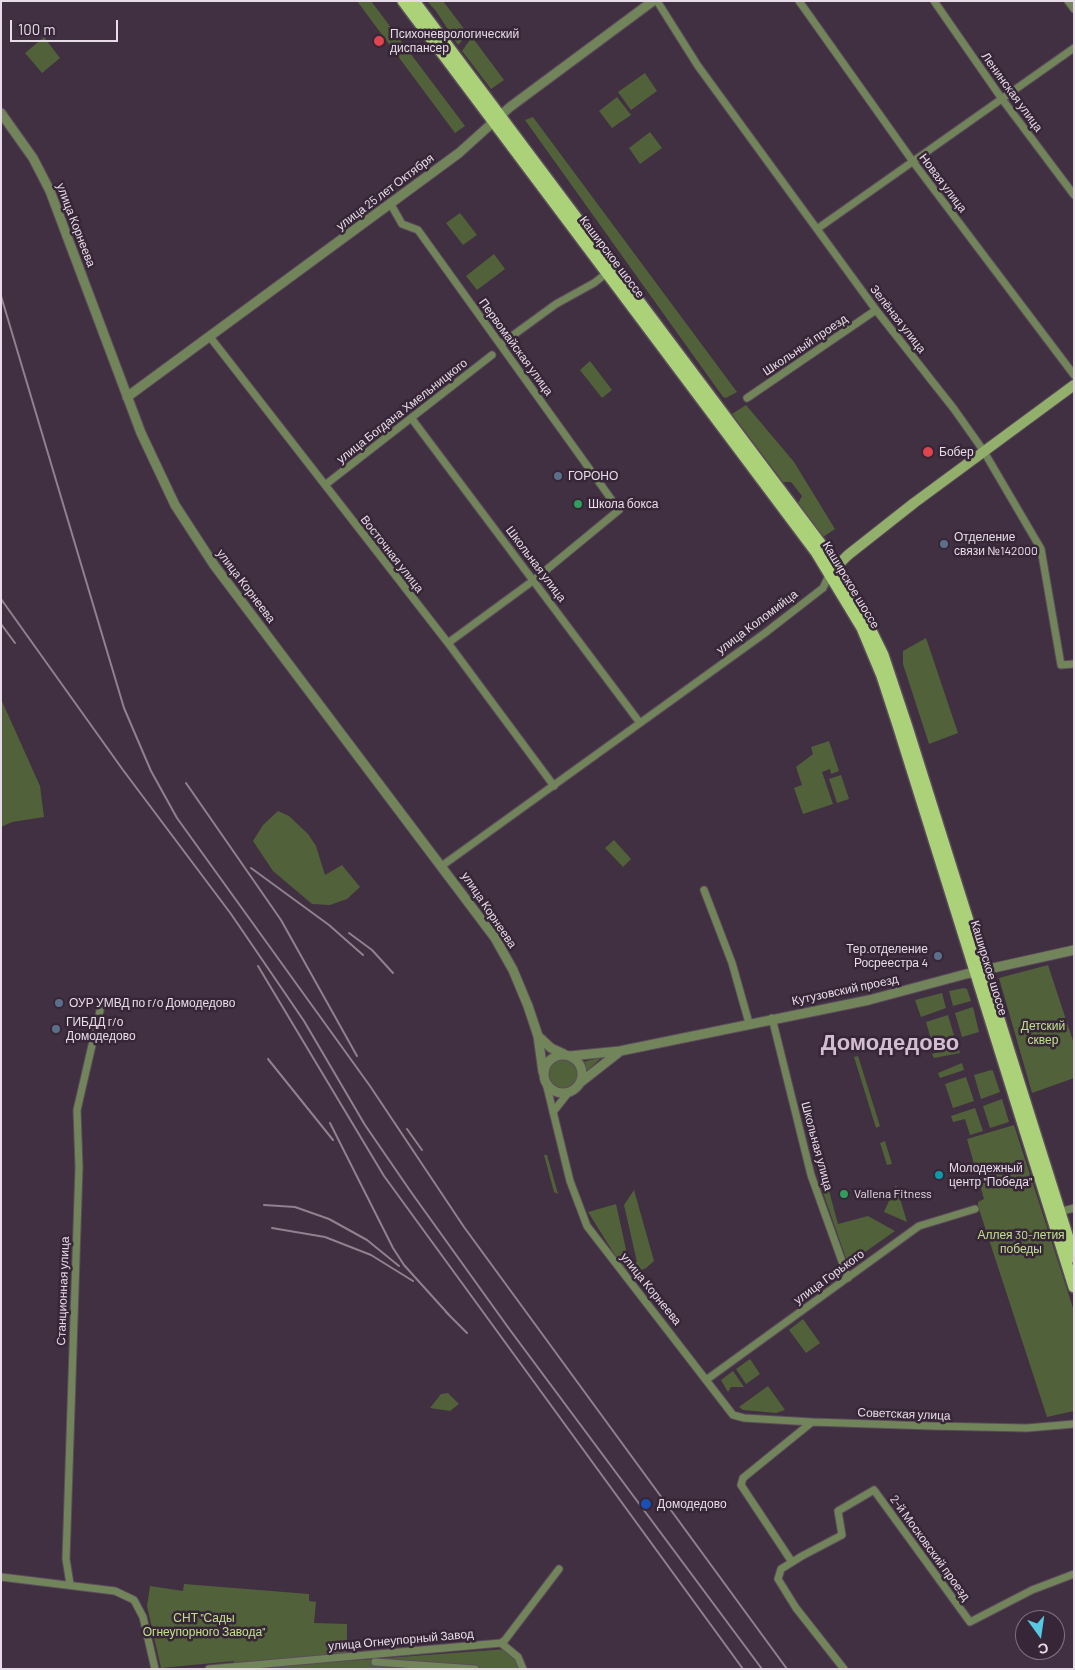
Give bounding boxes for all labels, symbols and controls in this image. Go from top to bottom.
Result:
scale bar [12,10,120,42]
text: 100 m [18,20,56,38]
place label: Психоневрологический диспансер [390,27,519,55]
marker: Психоневрологический диспансер [372,34,386,48]
street label: Ленинская улица [978,50,1046,134]
street label: улица 25 лет Октября [333,151,437,233]
street label: Новая улица [916,151,970,215]
street label: улица Корнеева [53,181,99,269]
street label: Каширское шоссе [577,213,647,301]
street label: Зелёная улица [867,282,929,356]
street label: Первомайская улица [476,296,556,398]
street label: Школьный проезд [760,311,850,379]
street label: улица Богдана Хмельницкого [334,355,470,467]
marker: Бобер [921,445,935,459]
place label: Бобер [939,445,974,459]
place label: ГОРОНО [568,469,618,483]
marker: ГОРОНО [552,470,564,482]
place label: Школа бокса [588,497,658,511]
marker: Школа бокса [572,498,584,510]
street label: Восточная улица [357,513,427,595]
street label: Школьная улица [503,523,569,605]
place label: Отделение связи №142000 [954,530,1038,558]
marker: Отделение связи №142000 [938,538,950,550]
street label: Каширское шоссе [819,539,883,631]
street label: улица Корнеева [214,546,278,626]
street label: улица Коломийца [714,587,800,657]
street label: улица Корнеева [458,869,520,951]
street label: Каширское шоссе [968,919,1010,1017]
place label: Тер.отделение Росреестра 4 [846,942,928,970]
marker: Тер.отделение Росреестра 4 [932,950,944,962]
street label: Кутузовский проезд [790,972,900,1008]
place label: ОУР УМВД по г/о Домодедово [69,996,235,1010]
marker: ОУР УМВД по г/о Домодедово [53,997,65,1009]
place label: ГИБДД г/о Домодедово [66,1015,136,1043]
park label: Детский сквер [1021,1019,1065,1047]
marker: ГИБДД г/о Домодедово [50,1023,62,1035]
district label: Домодедово [821,1030,959,1056]
street label: Школьная улица [798,1100,836,1192]
place label: Молодежный центр "Победа" [949,1161,1032,1189]
marker: Молодежный центр "Победа" [933,1169,945,1181]
place label: Vallena Fitness [854,1187,932,1201]
marker: Vallena Fitness [838,1188,850,1200]
park label: Аллея 30-летия победы [977,1228,1065,1256]
street label: Станционная улица [54,1236,72,1346]
street label: улица Горького [791,1247,867,1307]
street label: улица Корнеева [618,1250,684,1328]
street label: Советская улица [857,1405,951,1423]
street label: 2-й Московский проезд [887,1492,973,1604]
marker: Домодедово [639,1497,653,1511]
place label: Домодедово [657,1497,727,1511]
north arrow [1015,1610,1065,1660]
park label: СНТ "Сады Огнеупорного Завода" [143,1611,265,1639]
street label: улица Огнеупорный Завод [328,1626,474,1654]
text: С [1037,1640,1050,1659]

